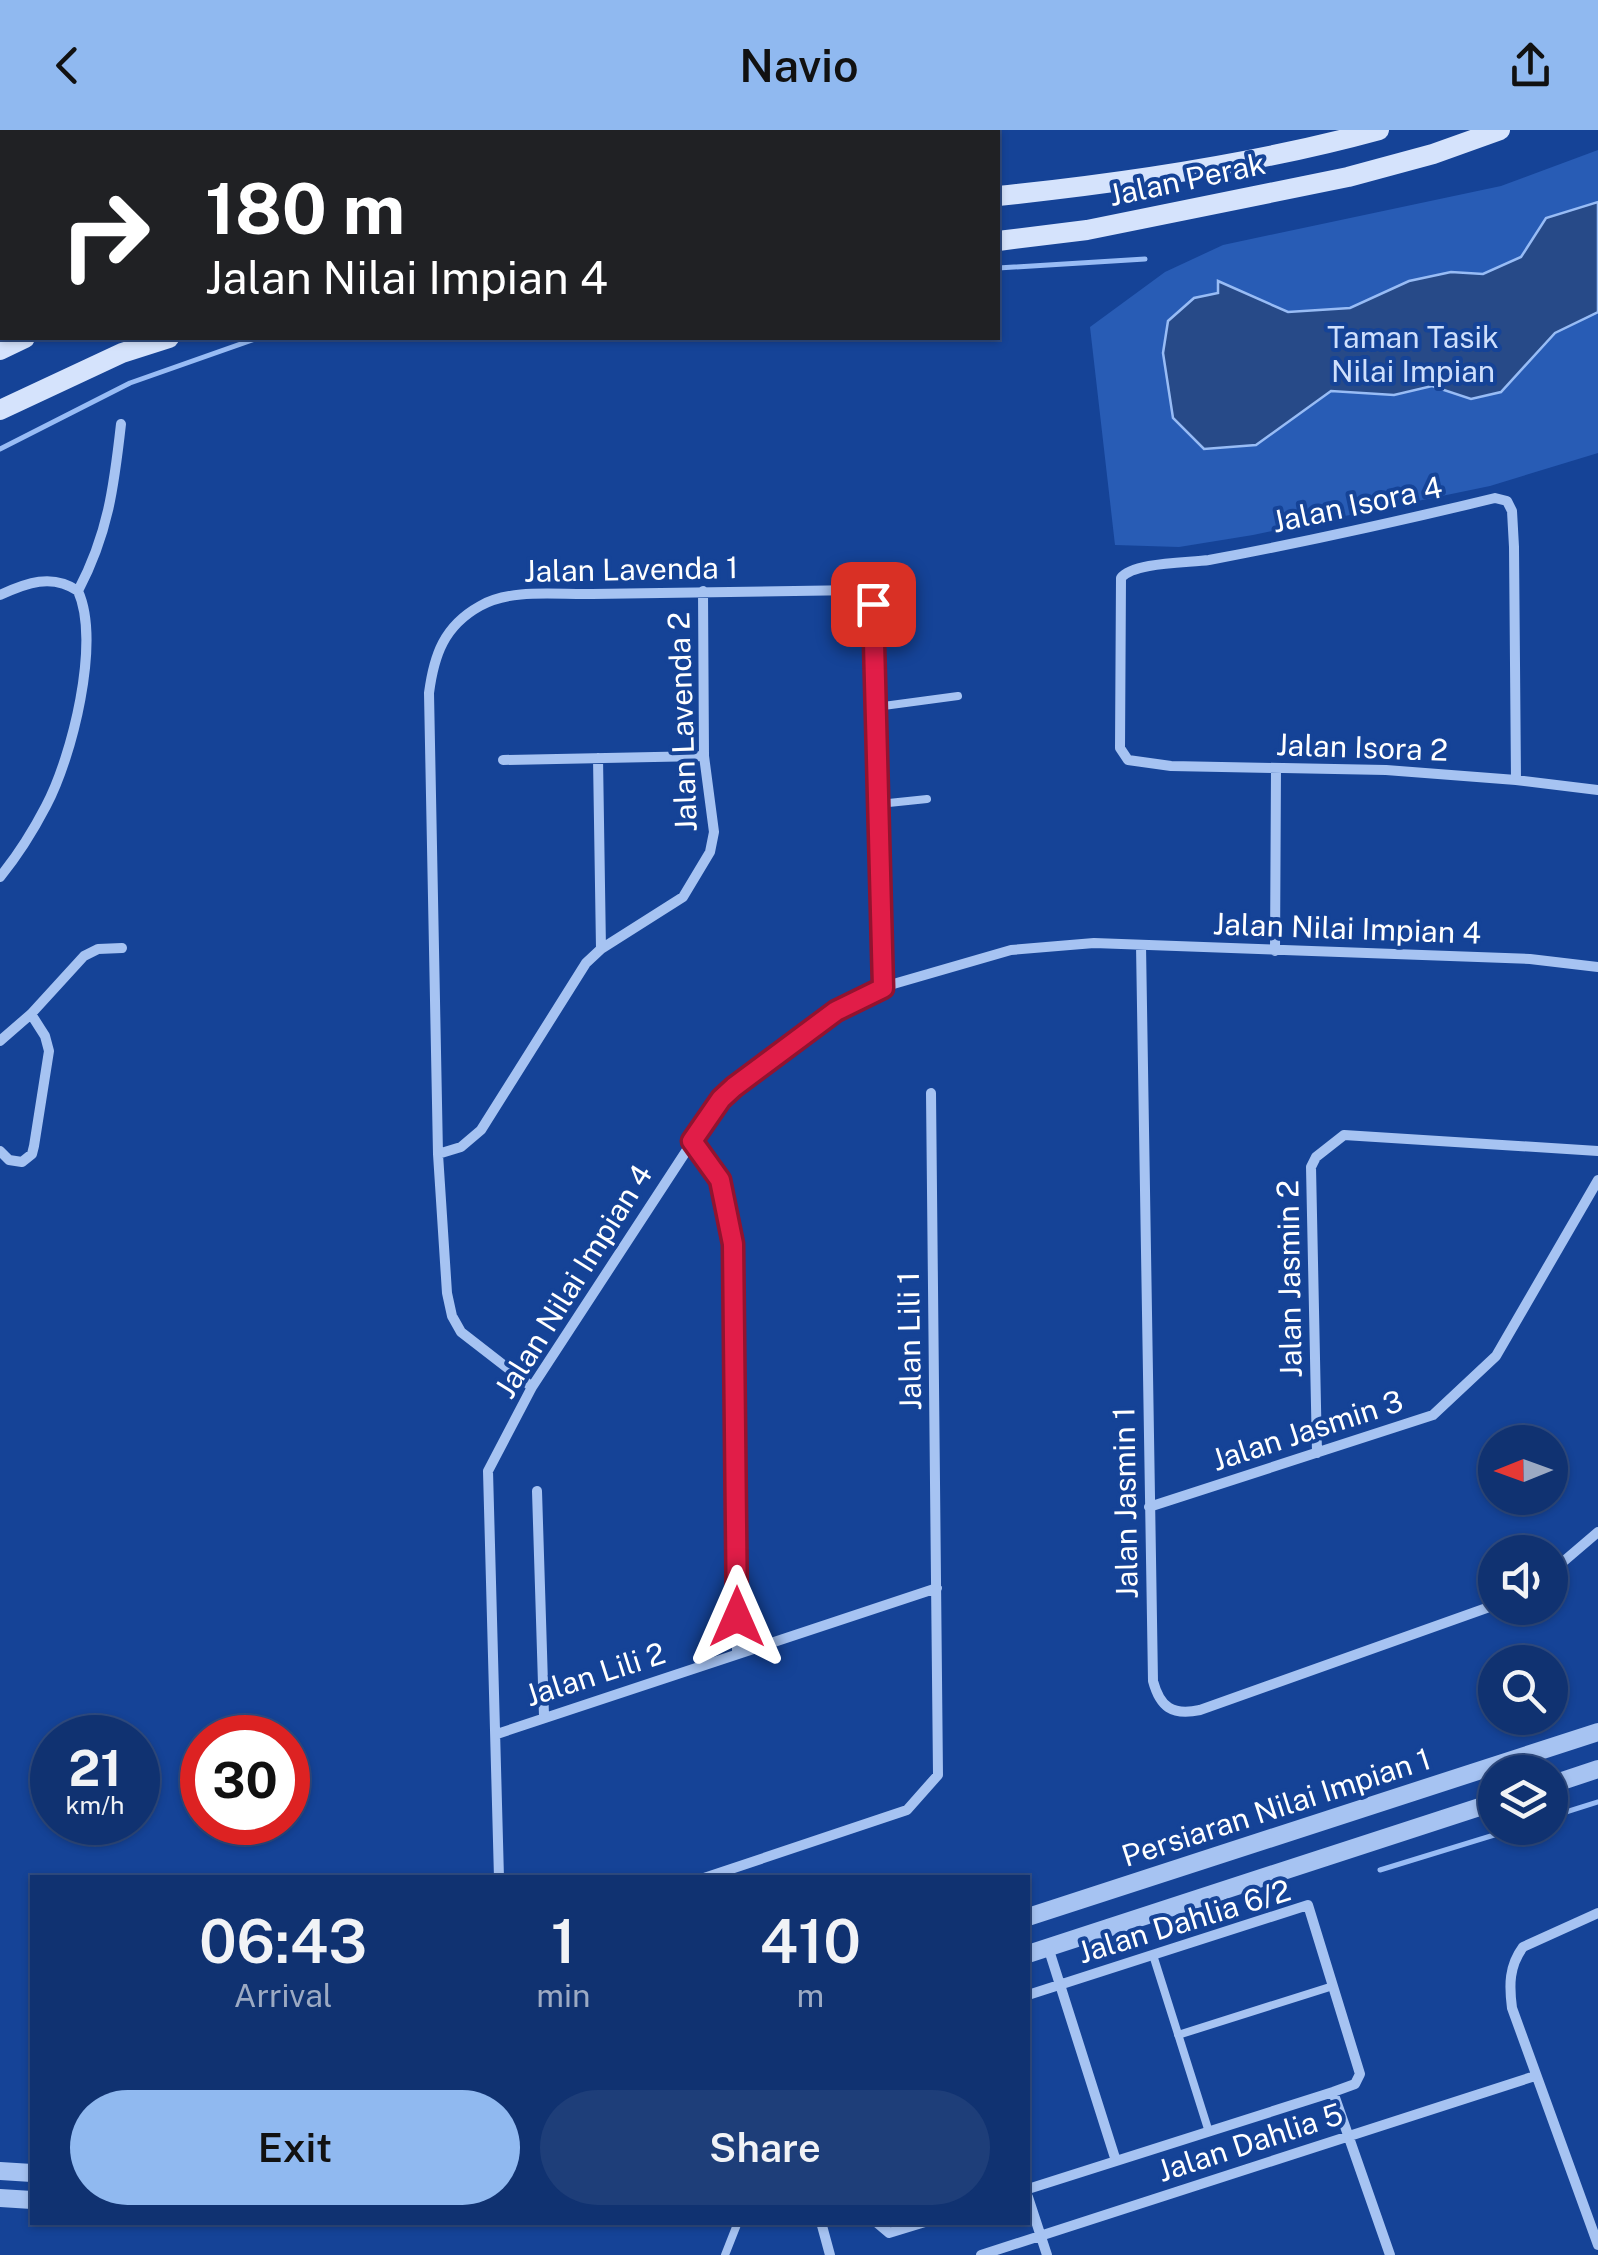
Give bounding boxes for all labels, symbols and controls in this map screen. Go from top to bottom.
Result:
icon: back [40,38,95,93]
icon: share [1503,38,1558,93]
text: Navio [739,39,859,92]
street label: Jalan Perak [1106,145,1268,213]
text: 180 m [205,167,405,250]
icon: right [40,170,170,300]
text: Jalan Nilai Impian 4 [205,251,608,304]
park label: Taman Tasik Nilai Impian [1327,319,1499,389]
street label: Jalan Isora 4 [1269,468,1445,540]
street label: Jalan Lavenda 1 [523,549,739,589]
pin [831,562,916,647]
icon: arrive [846,577,901,632]
street label: Jalan Lavenda 2 [660,611,704,833]
street label: Jalan Isora 2 [1275,726,1449,768]
street label: Jalan Nilai Impian 4 [1212,905,1482,951]
street label: Jalan Nilai Impian 4 [487,1158,659,1404]
street label: Jalan Jasmin 2 [1269,1180,1309,1378]
street label: Jalan Lili 1 [890,1271,928,1411]
street label: Jalan Jasmin 3 [1207,1382,1407,1478]
street label: Jalan Jasmin 1 [1105,1407,1145,1599]
north arrow [1478,1425,1568,1515]
map controls [1478,1425,1568,1845]
button: sound [1478,1535,1568,1625]
position arrow [685,1565,789,1669]
street label: Jalan Lili 2 [521,1634,669,1714]
button: search [1478,1645,1568,1735]
speed limit sign: 30 [180,1715,310,1845]
text: 21 [68,1738,122,1797]
street label: Persiaran Nilai Impian 1 [1117,1740,1435,1874]
button: layers [1478,1755,1568,1845]
text: km/h [66,1790,124,1820]
street label: Jalan Dahlia 6/2 [1073,1872,1295,1970]
text: 06:43 [199,1906,367,1977]
text: 1 [551,1906,576,1977]
text: 410 [760,1906,861,1977]
text: Arrival [234,1977,333,2014]
text: min [536,1977,591,2014]
text: m [796,1977,824,2014]
button: Exit [70,2090,520,2205]
button: Share [540,2090,990,2205]
street label: Jalan Dahlia 5 [1153,2095,1347,2189]

